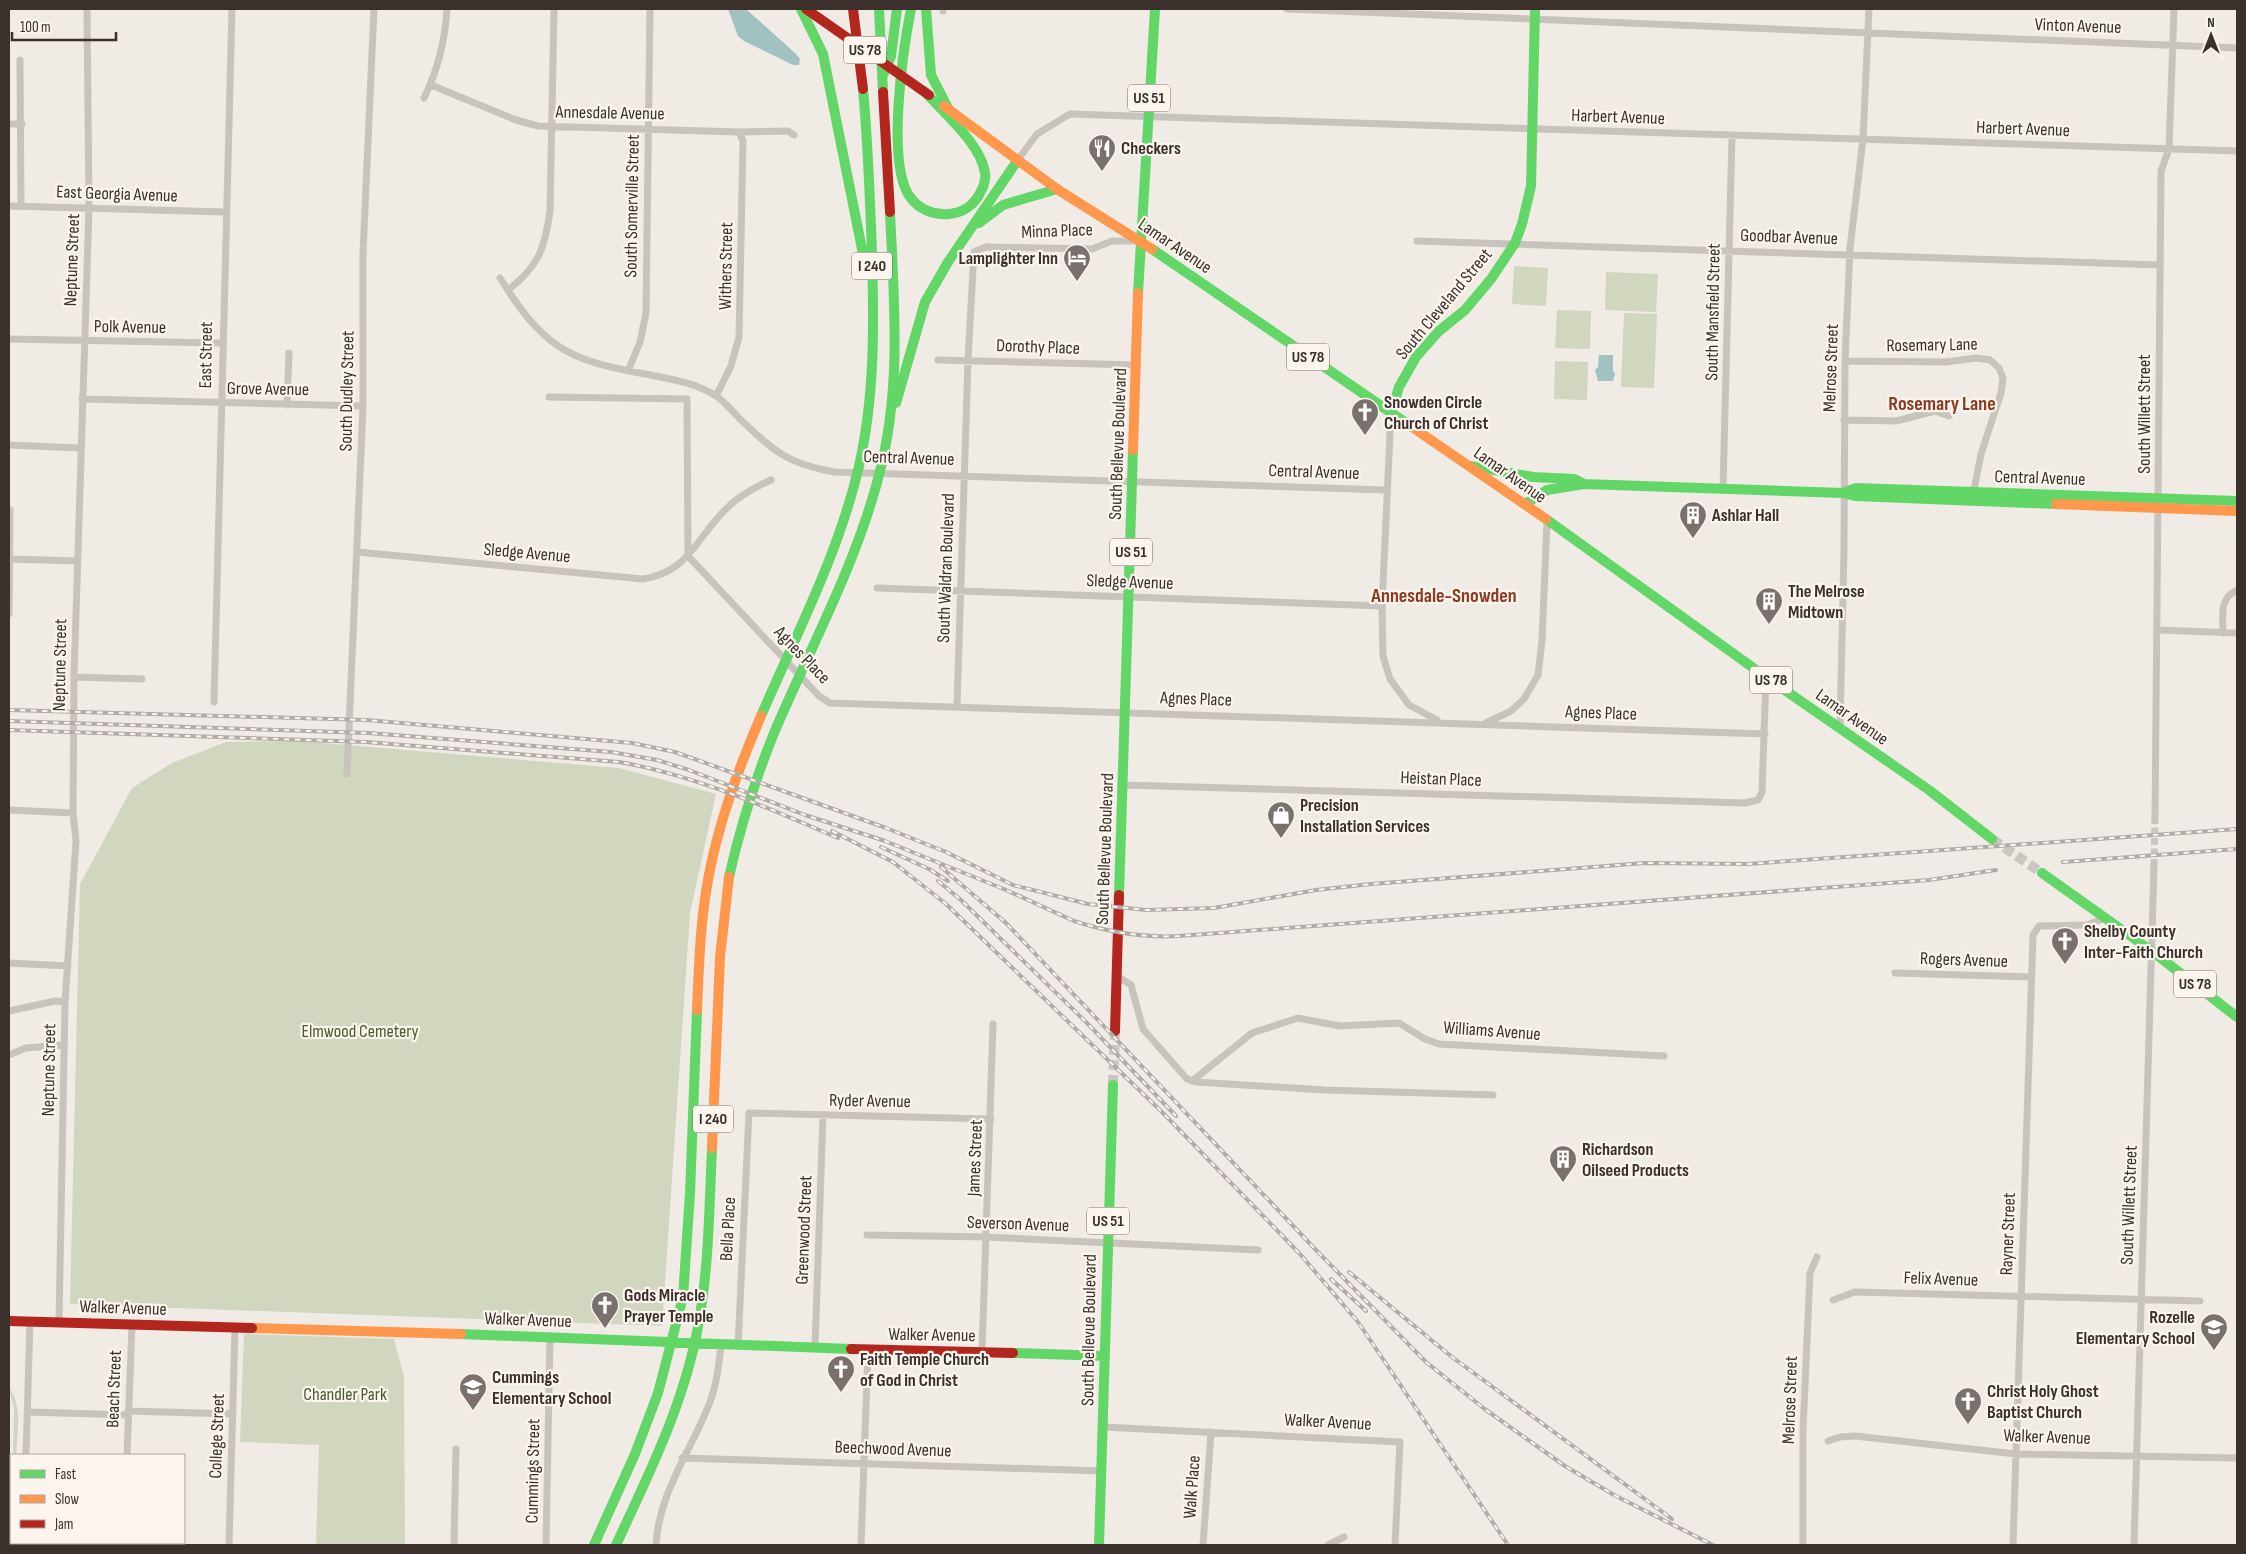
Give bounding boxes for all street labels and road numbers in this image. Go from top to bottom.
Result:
street label: Vinton Avenue [2034,14,2122,38]
road number: US 78 [844,36,886,64]
road number: US 51 [1128,85,1170,112]
street label: Annesdale Avenue [554,102,665,124]
street label: Harbert Avenue [1571,105,1665,129]
street label: Harbert Avenue [1976,117,2070,141]
street label: South Somerville Street [620,134,644,278]
street label: East Georgia Avenue [56,181,178,207]
street label: Neptune Street [60,213,84,307]
street label: Lamar Avenue [1134,214,1216,278]
street label: Minna Place [1021,219,1093,243]
street label: Withers Street [715,221,737,310]
street label: Goodbar Avenue [1740,225,1838,249]
street label: South Mansfield Street [1701,243,1725,381]
street label: South Cleveland Street [1391,244,1497,364]
road number: I 240 [852,252,892,280]
street label: Polk Avenue [94,316,166,338]
street label: East Street [195,321,217,389]
street label: Melrose Street [1819,323,1843,412]
street label: South Dudley Street [335,330,359,452]
street label: Rosemary Lane [1886,334,1978,356]
street label: Dorothy Place [996,335,1080,359]
road number: US 78 [1287,344,1329,371]
street label: South Willett Street [2134,354,2155,474]
street label: South Bellevue Boulevard [1105,368,1131,520]
street label: Grove Avenue [227,378,309,400]
street label: Lamar Avenue [1470,442,1550,508]
street label: Central Avenue [863,446,955,470]
street label: Central Avenue [1268,460,1360,484]
street label: Central Avenue [1994,466,2086,490]
street label: South Waldran Boulevard [933,493,959,643]
road number: US 51 [1110,538,1152,566]
street label: Sledge Avenue [483,539,571,567]
street label: Sledge Avenue [1086,570,1174,594]
street label: Neptune Street [49,618,71,712]
street label: Agnes Place [769,621,834,688]
road number: US 78 [1750,666,1792,694]
street label: Lamar Avenue [1812,684,1892,750]
street label: Agnes Place [1159,687,1232,711]
street label: Agnes Place [1564,701,1637,725]
street label: Heistan Place [1400,767,1482,791]
street label: South Bellevue Boulevard [1092,773,1118,925]
street label: Rogers Avenue [1920,948,2008,972]
road number: US 78 [2174,971,2216,998]
street label: Williams Avenue [1443,1017,1541,1045]
street label: Neptune Street [38,1023,60,1117]
street label: Ryder Avenue [829,1090,911,1112]
road number: I 240 [693,1106,733,1132]
street label: James Street [963,1119,987,1198]
street label: South Willett Street [2116,1144,2142,1265]
street label: Greenwood Street [792,1174,816,1285]
street label: Rayner Street [1996,1192,2020,1276]
street label: Bella Place [716,1197,740,1261]
road number: US 51 [1087,1208,1129,1234]
street label: Severson Avenue [967,1212,1069,1236]
street label: South Bellevue Boulevard [1077,1254,1101,1406]
street label: Felix Avenue [1903,1267,1979,1291]
street label: Walker Avenue [79,1296,167,1320]
street label: Walker Avenue [484,1308,572,1332]
street label: Walker Avenue [888,1324,976,1346]
street label: Beach Street [102,1349,126,1428]
street label: Melrose Street [1778,1355,1802,1444]
street label: College Street [205,1393,229,1479]
street label: Walker Avenue [1284,1409,1372,1435]
street label: Cummings Street [522,1418,544,1524]
street label: Walker Avenue [2003,1425,2091,1449]
street label: Beechwood Avenue [834,1436,952,1462]
street label: Walk Place [1179,1455,1205,1519]

